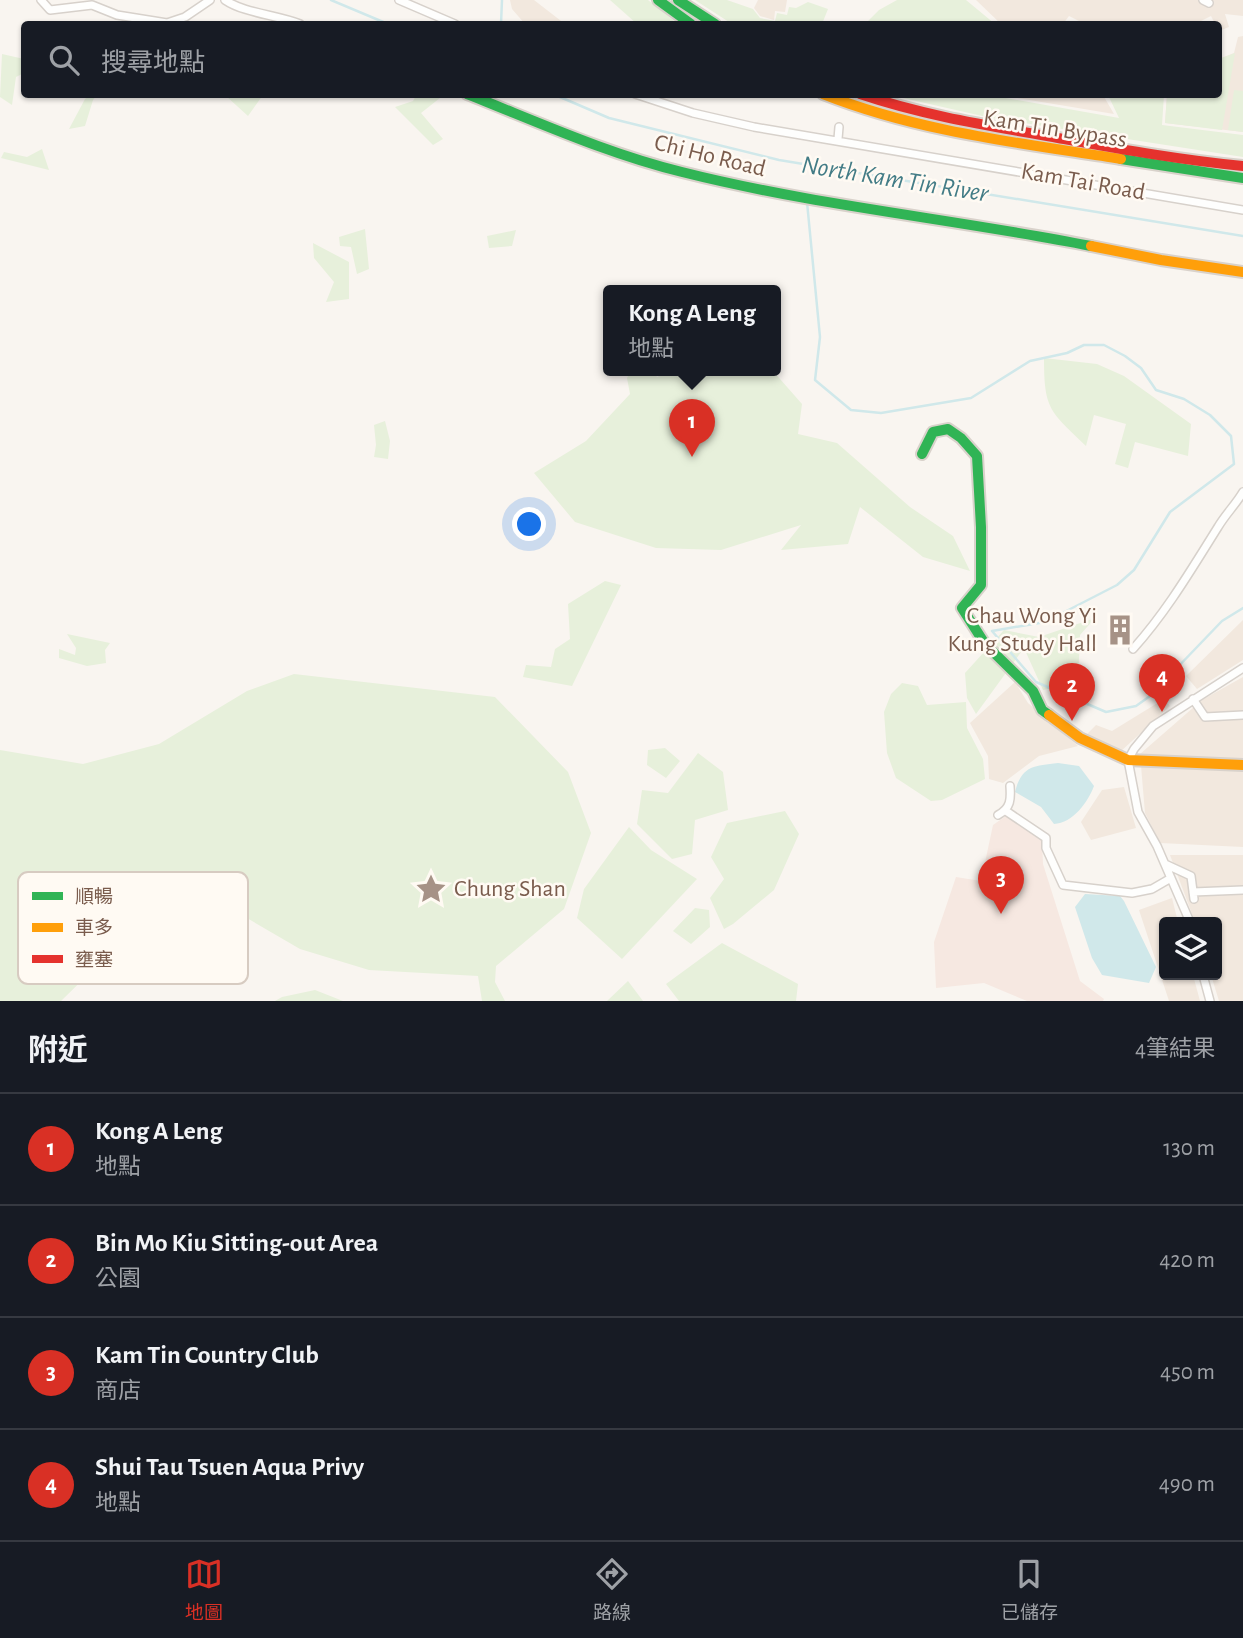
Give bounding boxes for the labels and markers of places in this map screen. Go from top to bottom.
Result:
pin: 1 [669,399,715,457]
place label: Chau Wong Yi Kung Study Hall [948,604,1097,656]
building icon: Chau Wong Yi Kung Study Hall [1103,613,1137,647]
pin: 4 [1139,654,1185,712]
pin: 2 [1049,663,1095,721]
pin: 3 [978,856,1024,914]
place icon: Chung Shan [414,872,448,906]
place label: Chung Shan [454,877,566,901]

